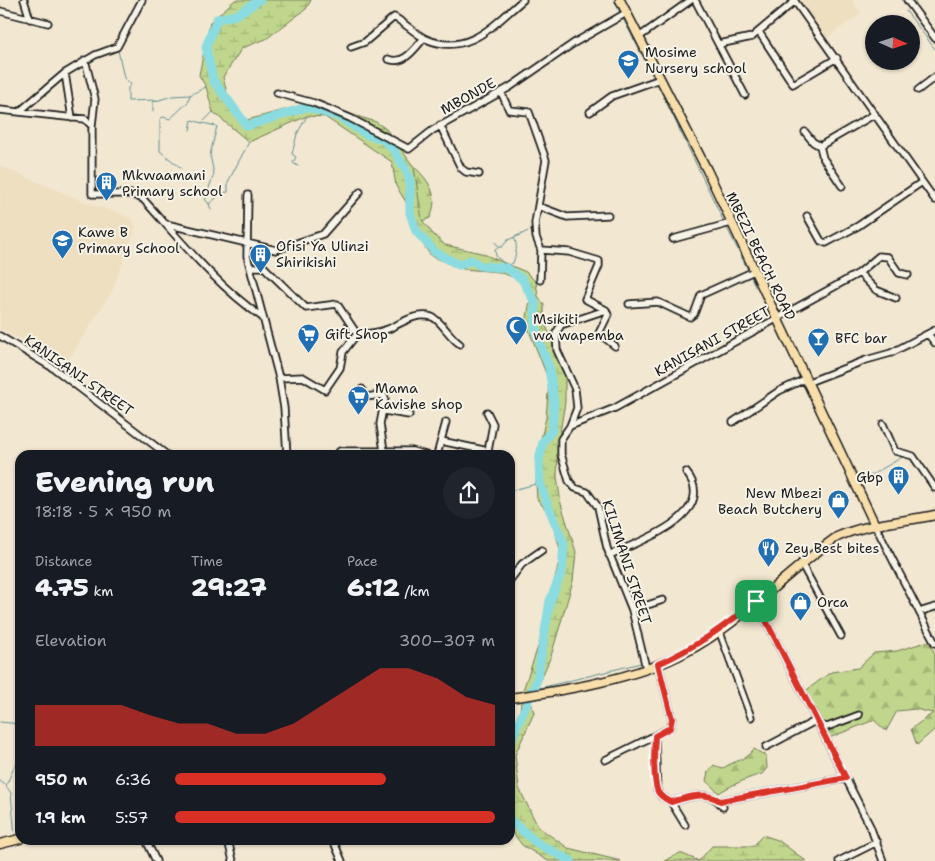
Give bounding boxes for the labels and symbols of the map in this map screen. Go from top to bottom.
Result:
north arrow [865,15,920,70]
place label: Mosime Nursery school [645,43,747,77]
school or university icon: Mosime Nursery school [617,48,641,79]
street label: MBONDE [437,73,499,119]
place label: Mkwaamani Primary school [122,166,223,200]
building icon: Mkwaamani Primary school [94,171,118,202]
street label: MBEZI BEACH ROAD [722,189,800,323]
place label: Kawe B Primary School [78,223,180,257]
school or university icon: Kawe B Primary School [50,228,74,259]
place label: Ofisi Ya Ulinzi Shirikishi [276,237,369,271]
building icon: Ofisi Ya Ulinzi Shirikishi [248,242,272,273]
street label: KANISANI STREET [651,302,773,380]
place label: Msikiti wa wapemba [533,310,624,344]
mosque icon: Msikiti wa wapemba [505,315,529,346]
supermarket icon: Gift Shop [297,322,321,353]
place label: Gift Shop [325,325,388,343]
bar icon: BFC bar [807,326,831,357]
place label: BFC bar [835,329,888,347]
street label: KANISANI STREET [21,331,137,420]
place label: Mama Kavishe shop [375,379,463,413]
supermarket icon: Mama Kavishe shop [347,384,371,415]
building icon: Gbp [887,465,911,496]
place label: Gbp [856,468,883,486]
place label: New Mbezi Beach Butchery [718,484,822,518]
shop icon: New Mbezi Beach Butchery [826,489,850,520]
street label: KILIMANI STREET [598,497,656,627]
restaurant icon: Zey Best bites [757,536,781,567]
place label: Zey Best bites [785,539,879,557]
pin [735,580,777,622]
shop icon: Orca [789,590,813,621]
place label: Orca [817,593,849,611]

